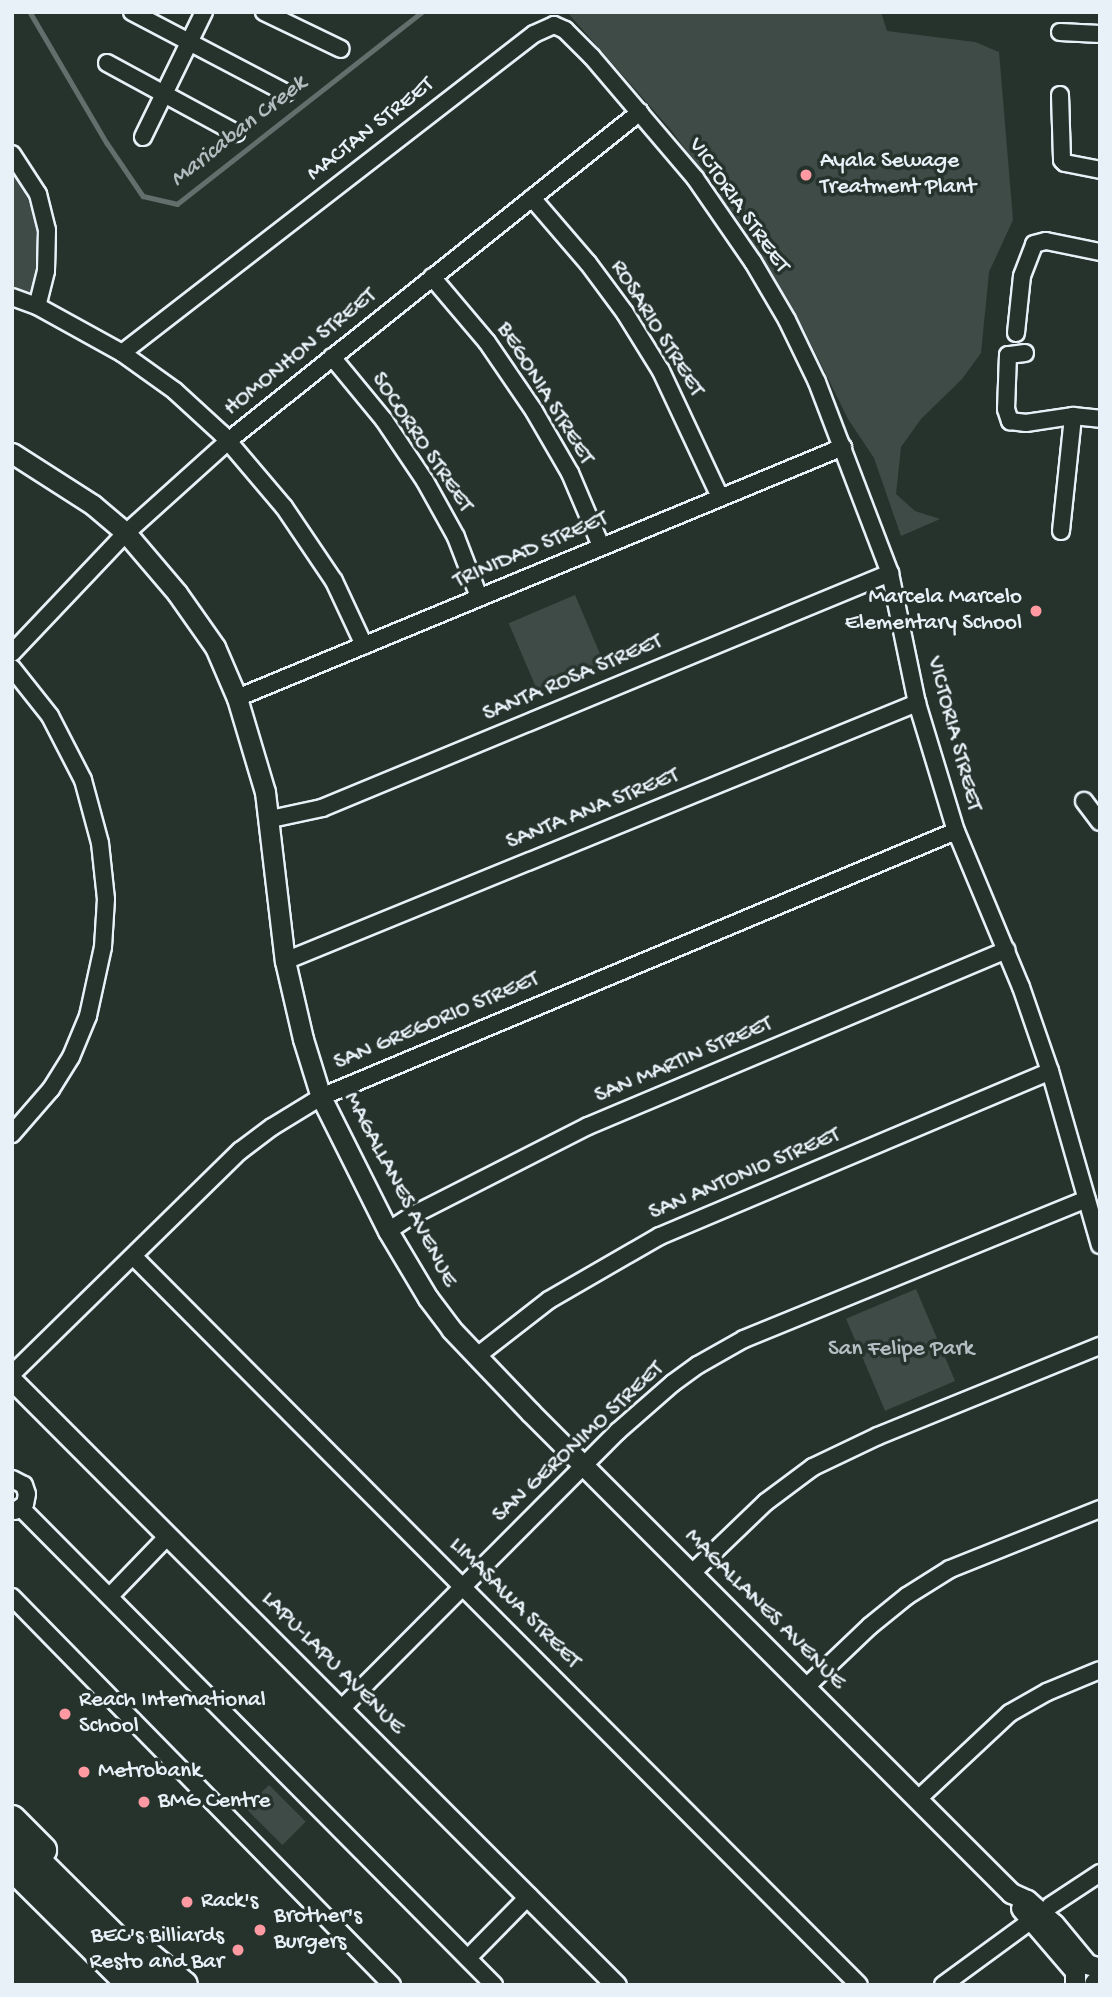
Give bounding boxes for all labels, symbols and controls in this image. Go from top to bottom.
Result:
water label: Maricaban Creek [165,70,313,194]
street label: MACTAN STREET [302,72,440,188]
street label: VICTORIA STREET [681,133,795,279]
place label: Ayala Sewage Treatment Plant [820,148,976,202]
marker: Ayala Sewage Treatment Plant [798,167,814,183]
street label: ROSARIO STREET [603,256,709,402]
street label: HOMONHON STREET [219,283,383,423]
street label: BEGONIA STREET [489,318,599,470]
street label: SOCORRO STREET [364,368,478,518]
street label: TRINIDAD STREET [450,506,612,596]
place label: Marcela Marcelo Elementary School [845,584,1022,638]
marker: Marcela Marcelo Elementary School [1028,603,1044,619]
street label: SANTA ROSA STREET [479,629,667,729]
street label: VICTORIA STREET [919,654,987,814]
street label: SANTA ANA STREET [503,763,683,857]
street label: SAN GREGORIO STREET [330,966,544,1078]
street label: SAN MARTIN STREET [591,1011,777,1111]
street label: MAGALLANES AVENUE [336,1088,462,1292]
street label: SAN ANTONIO STREET [645,1122,845,1228]
park label: San Felipe Park [828,1336,974,1364]
street label: SAN GERONIMO STREET [488,1356,670,1530]
street label: MAGALLANES AVENUE [678,1524,850,1696]
street label: LIMASAWA STREET [442,1532,586,1676]
street label: LAPU-LAPU AVENUE [254,1586,410,1742]
place label: Reach International School [79,1687,266,1741]
marker: Reach International School [57,1706,73,1722]
place label: Metrobank [98,1758,201,1786]
marker: Metrobank [76,1764,92,1780]
place label: BMG Centre [158,1788,270,1816]
marker: BMG Centre [136,1794,152,1810]
place label: Rack's [201,1888,258,1916]
marker: Rack's [179,1894,195,1910]
place label: Brother's Burgers [274,1903,362,1957]
marker: Brother's Burgers [252,1922,268,1938]
place label: BEC's Billiards Resto and Bar [90,1923,224,1977]
marker: BEC's Billiards Resto and Bar [230,1942,246,1958]

